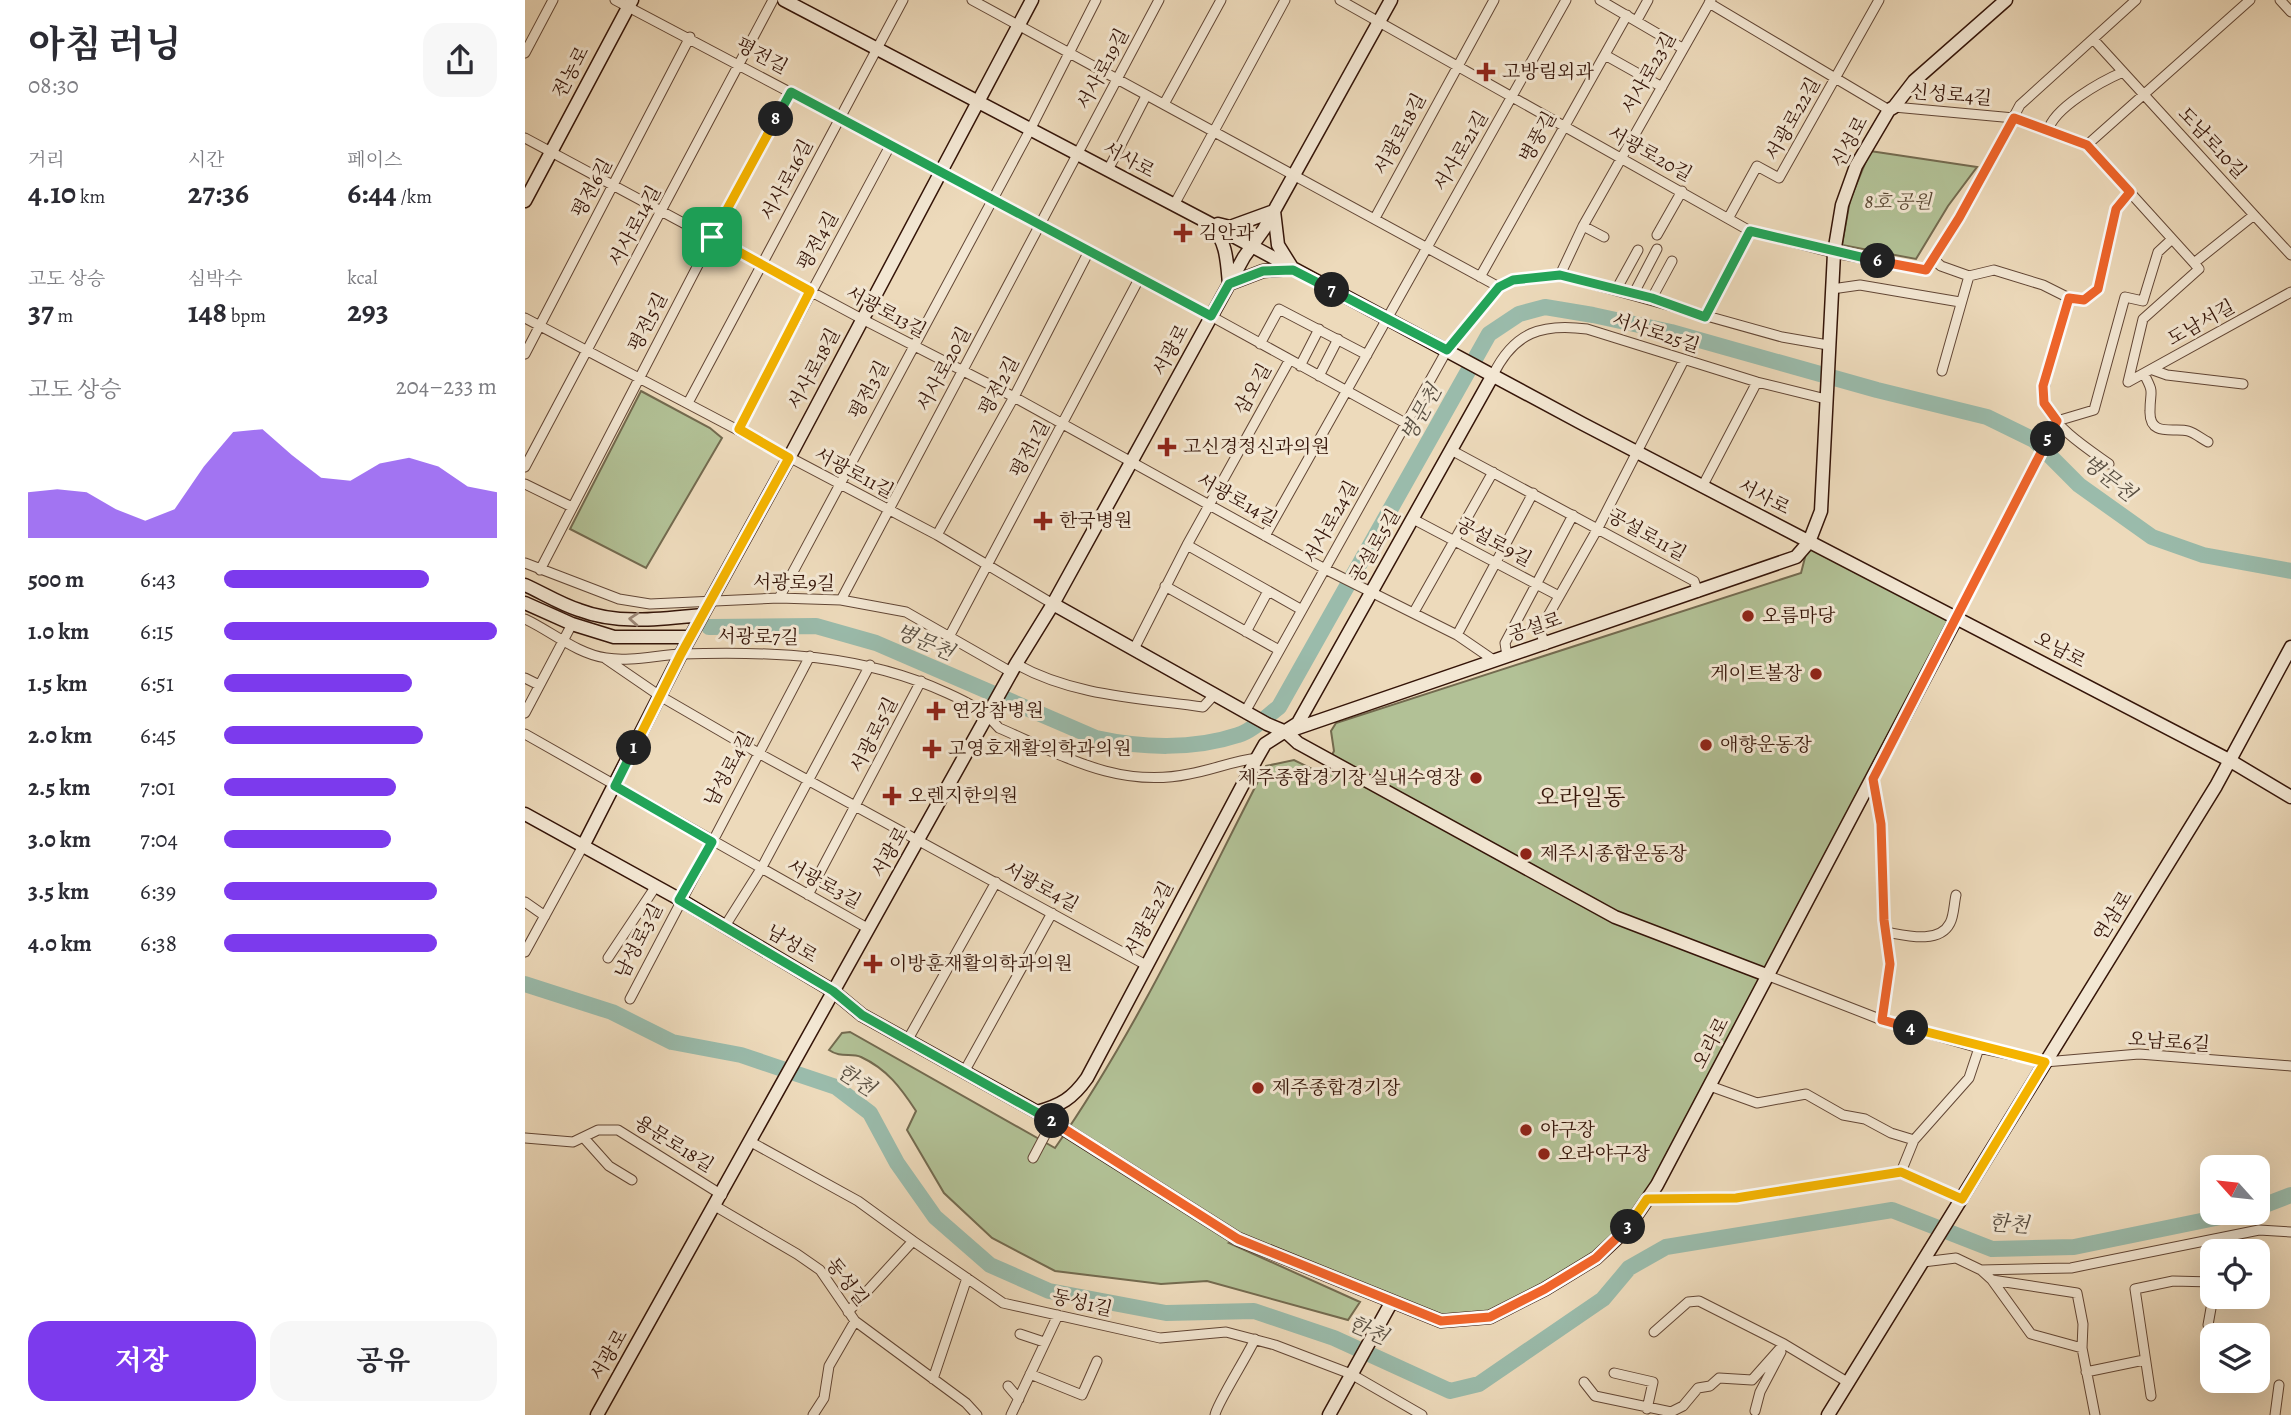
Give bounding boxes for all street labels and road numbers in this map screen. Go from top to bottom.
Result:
street label: 서사로19길 [1071,24,1135,114]
street label: 서사로23길 [1616,27,1682,119]
street label: 평전길 [732,32,792,80]
street label: 전농로 [547,42,595,102]
street label: 서광로22길 [1759,73,1827,165]
street label: 신성로4길 [1909,78,1993,112]
street label: 서광로18길 [1368,89,1432,179]
street label: 도남로10길 [2172,101,2252,185]
street label: 서사로21길 [1428,106,1494,196]
street label: 병풍길 [1513,107,1563,167]
street label: 신성로 [1826,112,1874,172]
street label: 서광로20길 [1603,120,1697,188]
street label: 서사로16길 [755,135,819,225]
street label: 서사로 [1099,136,1159,184]
street label: 평전6길 [566,154,618,222]
street label: 서사로14길 [603,181,667,271]
street label: 평전4길 [791,207,845,275]
street label: 서광로13길 [841,280,931,344]
street label: 평전5길 [622,288,674,356]
street label: 도남서길 [2163,294,2239,352]
street label: 서사로25길 [1609,307,1703,359]
street label: 서광로 [1147,320,1195,380]
street label: 서사로20길 [911,322,977,416]
street label: 서사로18길 [782,324,846,414]
street label: 평전2길 [972,352,1026,420]
street label: 평전3길 [843,356,895,424]
street label: 삼오길 [1228,359,1278,419]
street label: 평전1길 [1004,416,1056,482]
street label: 서광로11길 [810,441,898,505]
street label: 서광로14길 [1192,467,1282,533]
street label: 서사로 [1734,473,1794,521]
street label: 서사로24길 [1298,476,1364,568]
street label: 공설로11길 [1603,503,1691,567]
street label: 공설로5길 [1343,504,1407,588]
street label: 공설로9길 [1452,511,1536,573]
street label: 서광로9길 [753,569,835,597]
street label: 공설로 [1505,606,1565,648]
street label: 서광로7길 [717,623,799,651]
street label: 오남로 [2030,626,2090,674]
street label: 서광로5길 [844,693,904,777]
street label: 남성로4길 [698,727,760,811]
street label: 서광로 [865,822,915,882]
street label: 서광로3길 [782,853,866,915]
street label: 서광로4길 [999,856,1083,918]
street label: 서광로2길 [1118,876,1180,962]
street label: 연삼로 [2087,886,2139,946]
street label: 남성로3길 [609,899,669,983]
street label: 남성로 [762,919,822,969]
street label: 오라로 [1687,1013,1735,1073]
street label: 오남로6길 [2127,1026,2211,1058]
street label: 용문로18길 [629,1109,719,1179]
street label: 동성길 [820,1252,874,1312]
street label: 동성1길 [1049,1283,1115,1323]
street label: 서광로 [584,1325,634,1385]

